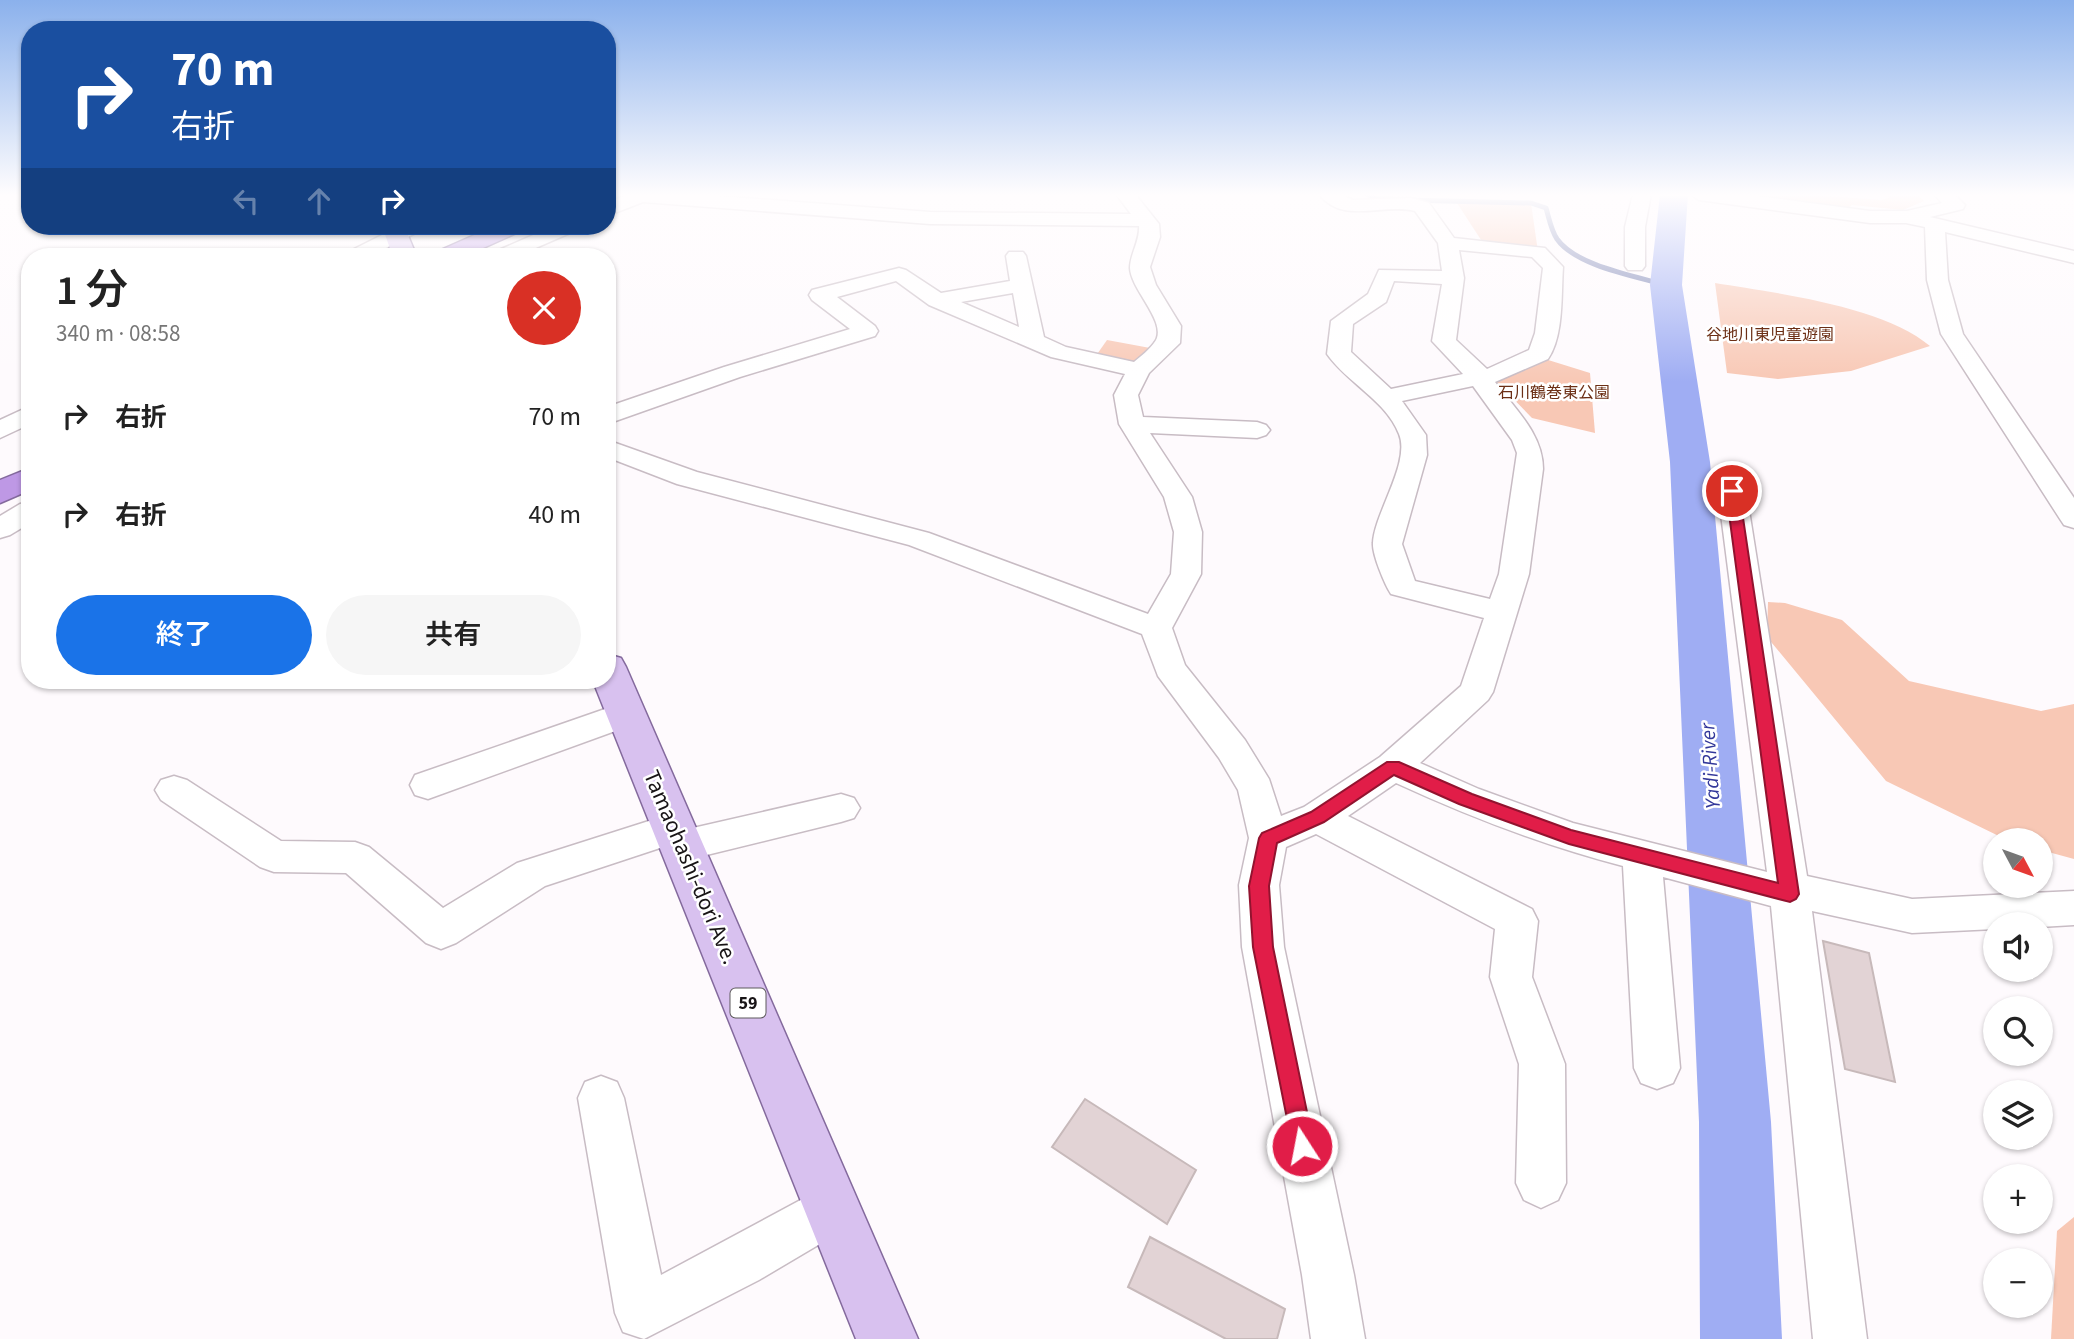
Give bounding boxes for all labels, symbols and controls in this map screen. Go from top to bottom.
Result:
text: 70 m [171,35,275,105]
icon: right [56,49,147,140]
text: 右折 [171,104,235,150]
icon: left [227,182,265,220]
icon: ahead [300,182,338,220]
icon: right [373,182,411,220]
text: 1 分 [56,261,128,321]
button: close [507,271,581,345]
text: 340 m · 08:58 [56,317,180,350]
park label: 谷地川東児童遊園 [1706,324,1834,346]
park label: 石川鶴巻東公園 [1498,382,1610,404]
icon: right [56,397,94,435]
text: 70 m [528,398,581,435]
text: 右折 [115,399,167,436]
pin [1702,461,1762,521]
icon: arrive [1713,472,1751,510]
icon: right [56,495,94,533]
text: 40 m [528,496,581,533]
text: 右折 [115,497,167,534]
button: 終了 [56,595,312,675]
button: 共有 [326,595,581,675]
water label: Yadi-River [1692,721,1728,810]
street label: Tamaohashi-dori Ave. [635,765,747,969]
north arrow [1983,828,2053,898]
map controls [1983,828,2053,1318]
button: sound [1983,912,2053,982]
road number: 59 [730,988,766,1018]
button: search [1983,996,2053,1066]
button: layers [1983,1080,2053,1150]
position arrow [1265,1109,1339,1183]
button: + [1983,1164,2053,1234]
button: − [1983,1248,2053,1318]

